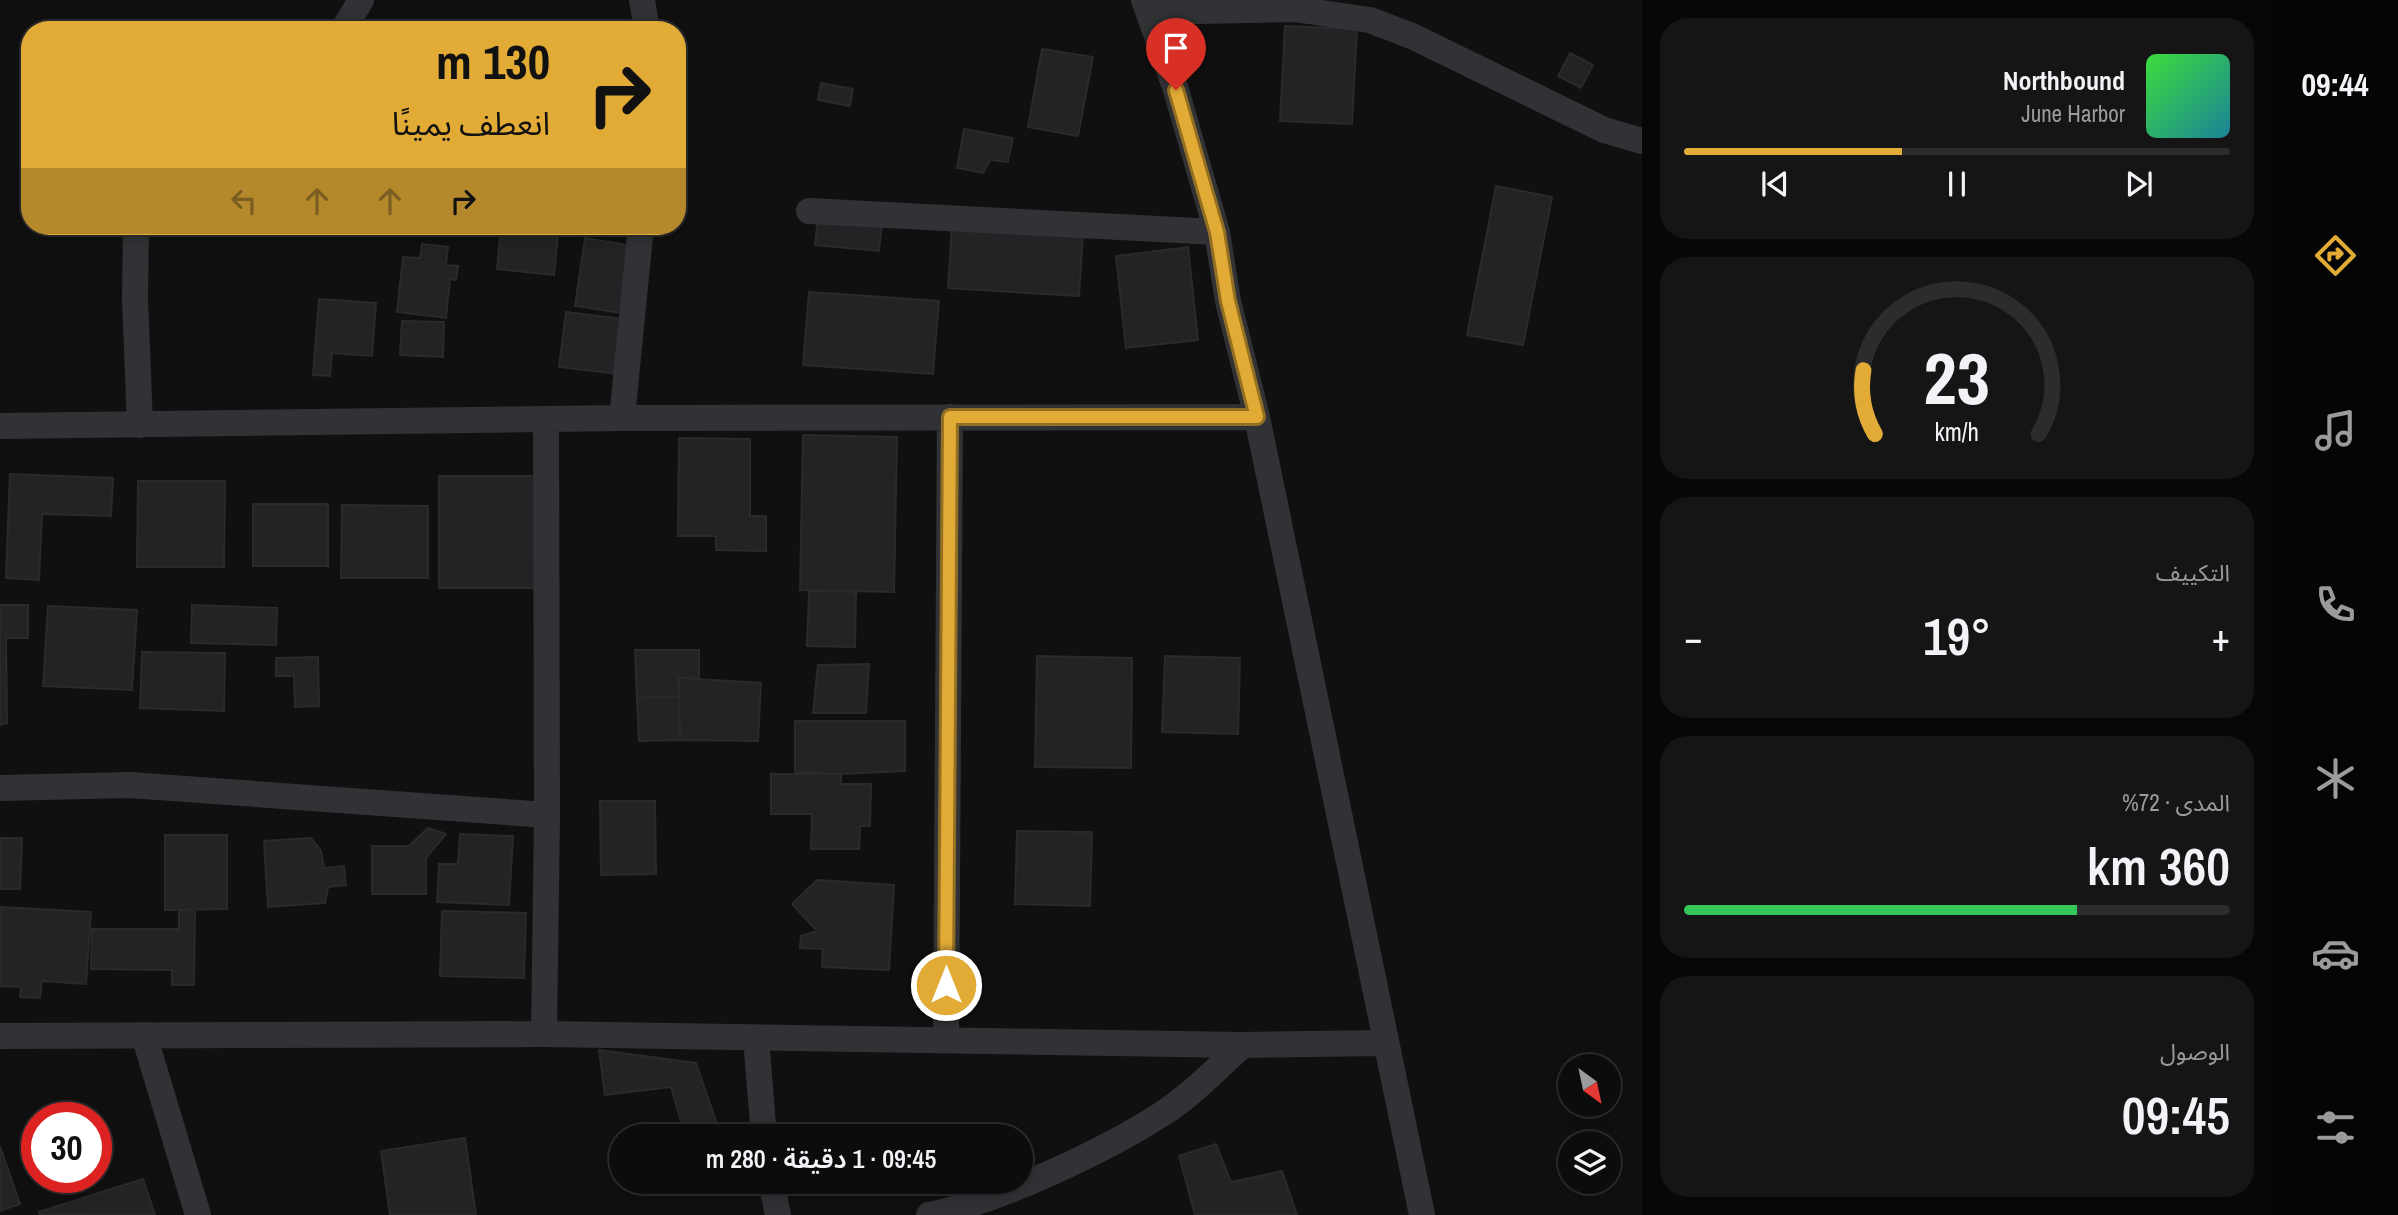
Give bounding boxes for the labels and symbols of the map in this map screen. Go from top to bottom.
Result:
pin [1146,18,1206,90]
position arrow [909,948,983,1022]
north arrow [1558,1054,1620,1116]
speed limit sign: 30 [21,1102,112,1193]

